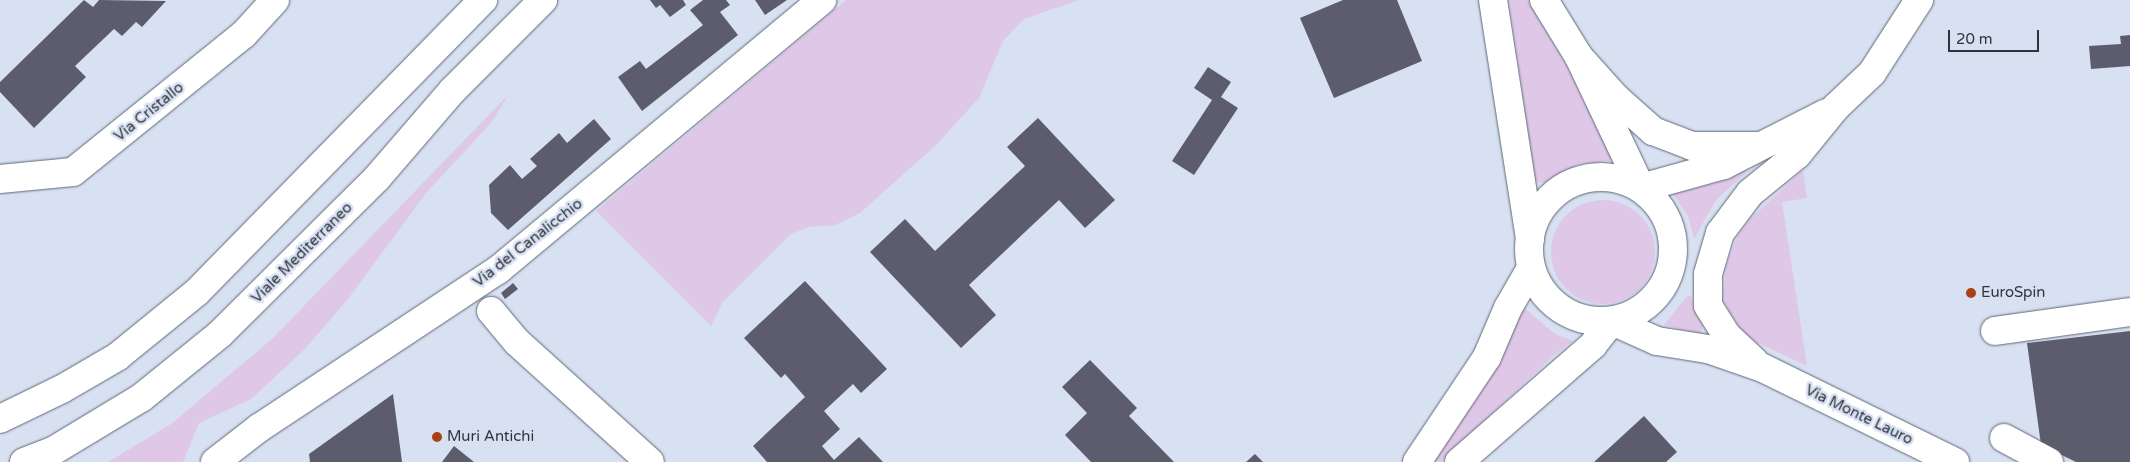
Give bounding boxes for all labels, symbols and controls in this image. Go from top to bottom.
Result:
scale bar [1950,20,2041,52]
text: 20 m [1956,30,1993,48]
street label: Via Cristallo [111,79,187,145]
street label: Via del Canalicchio [470,195,586,291]
street label: Viale Mediterraneo [248,199,356,307]
place label: EuroSpin [1981,284,2045,302]
marker: EuroSpin [1965,287,1977,299]
street label: Via Monte Lauro [1802,381,1916,449]
place label: Muri Antichi [447,428,534,446]
marker: Muri Antichi [431,431,443,443]

